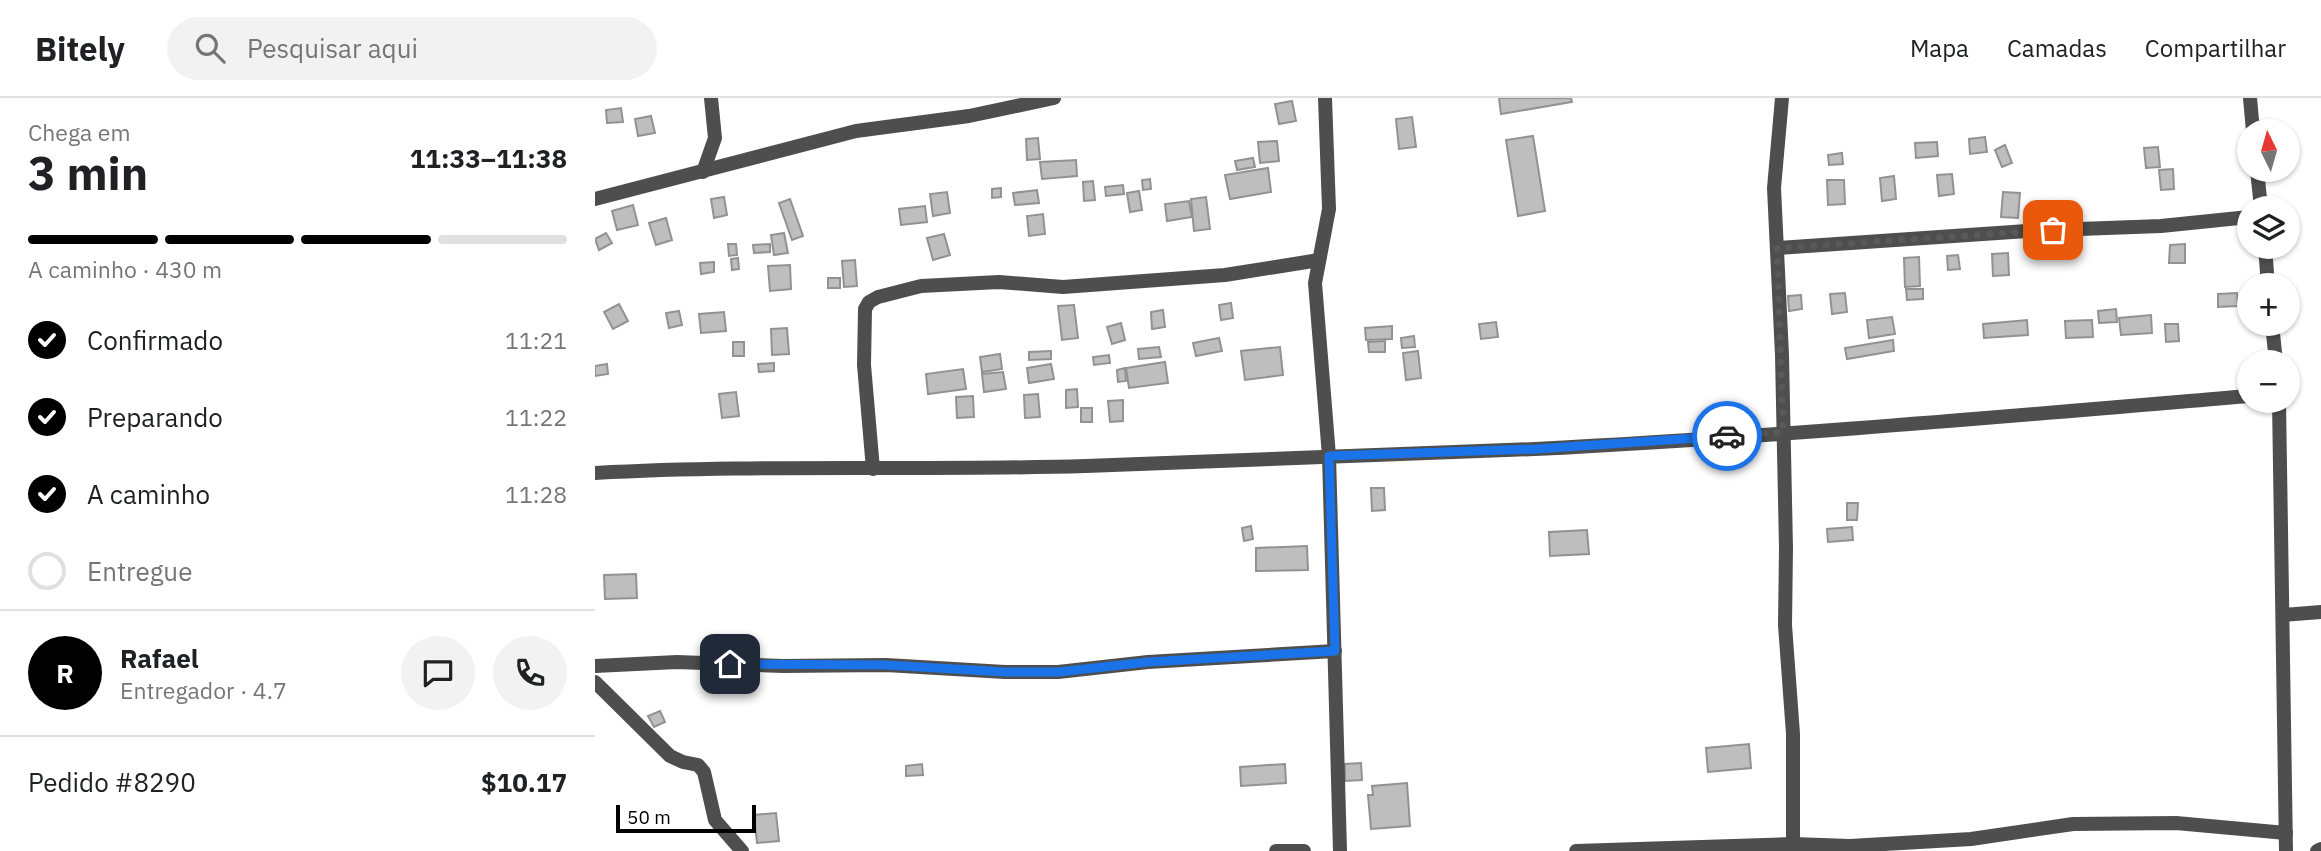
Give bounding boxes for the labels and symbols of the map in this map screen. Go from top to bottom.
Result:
north arrow [2237,119,2299,182]
pin [2023,200,2083,260]
courier [1692,401,1762,471]
pin [700,634,760,694]
scale bar [616,802,756,834]

